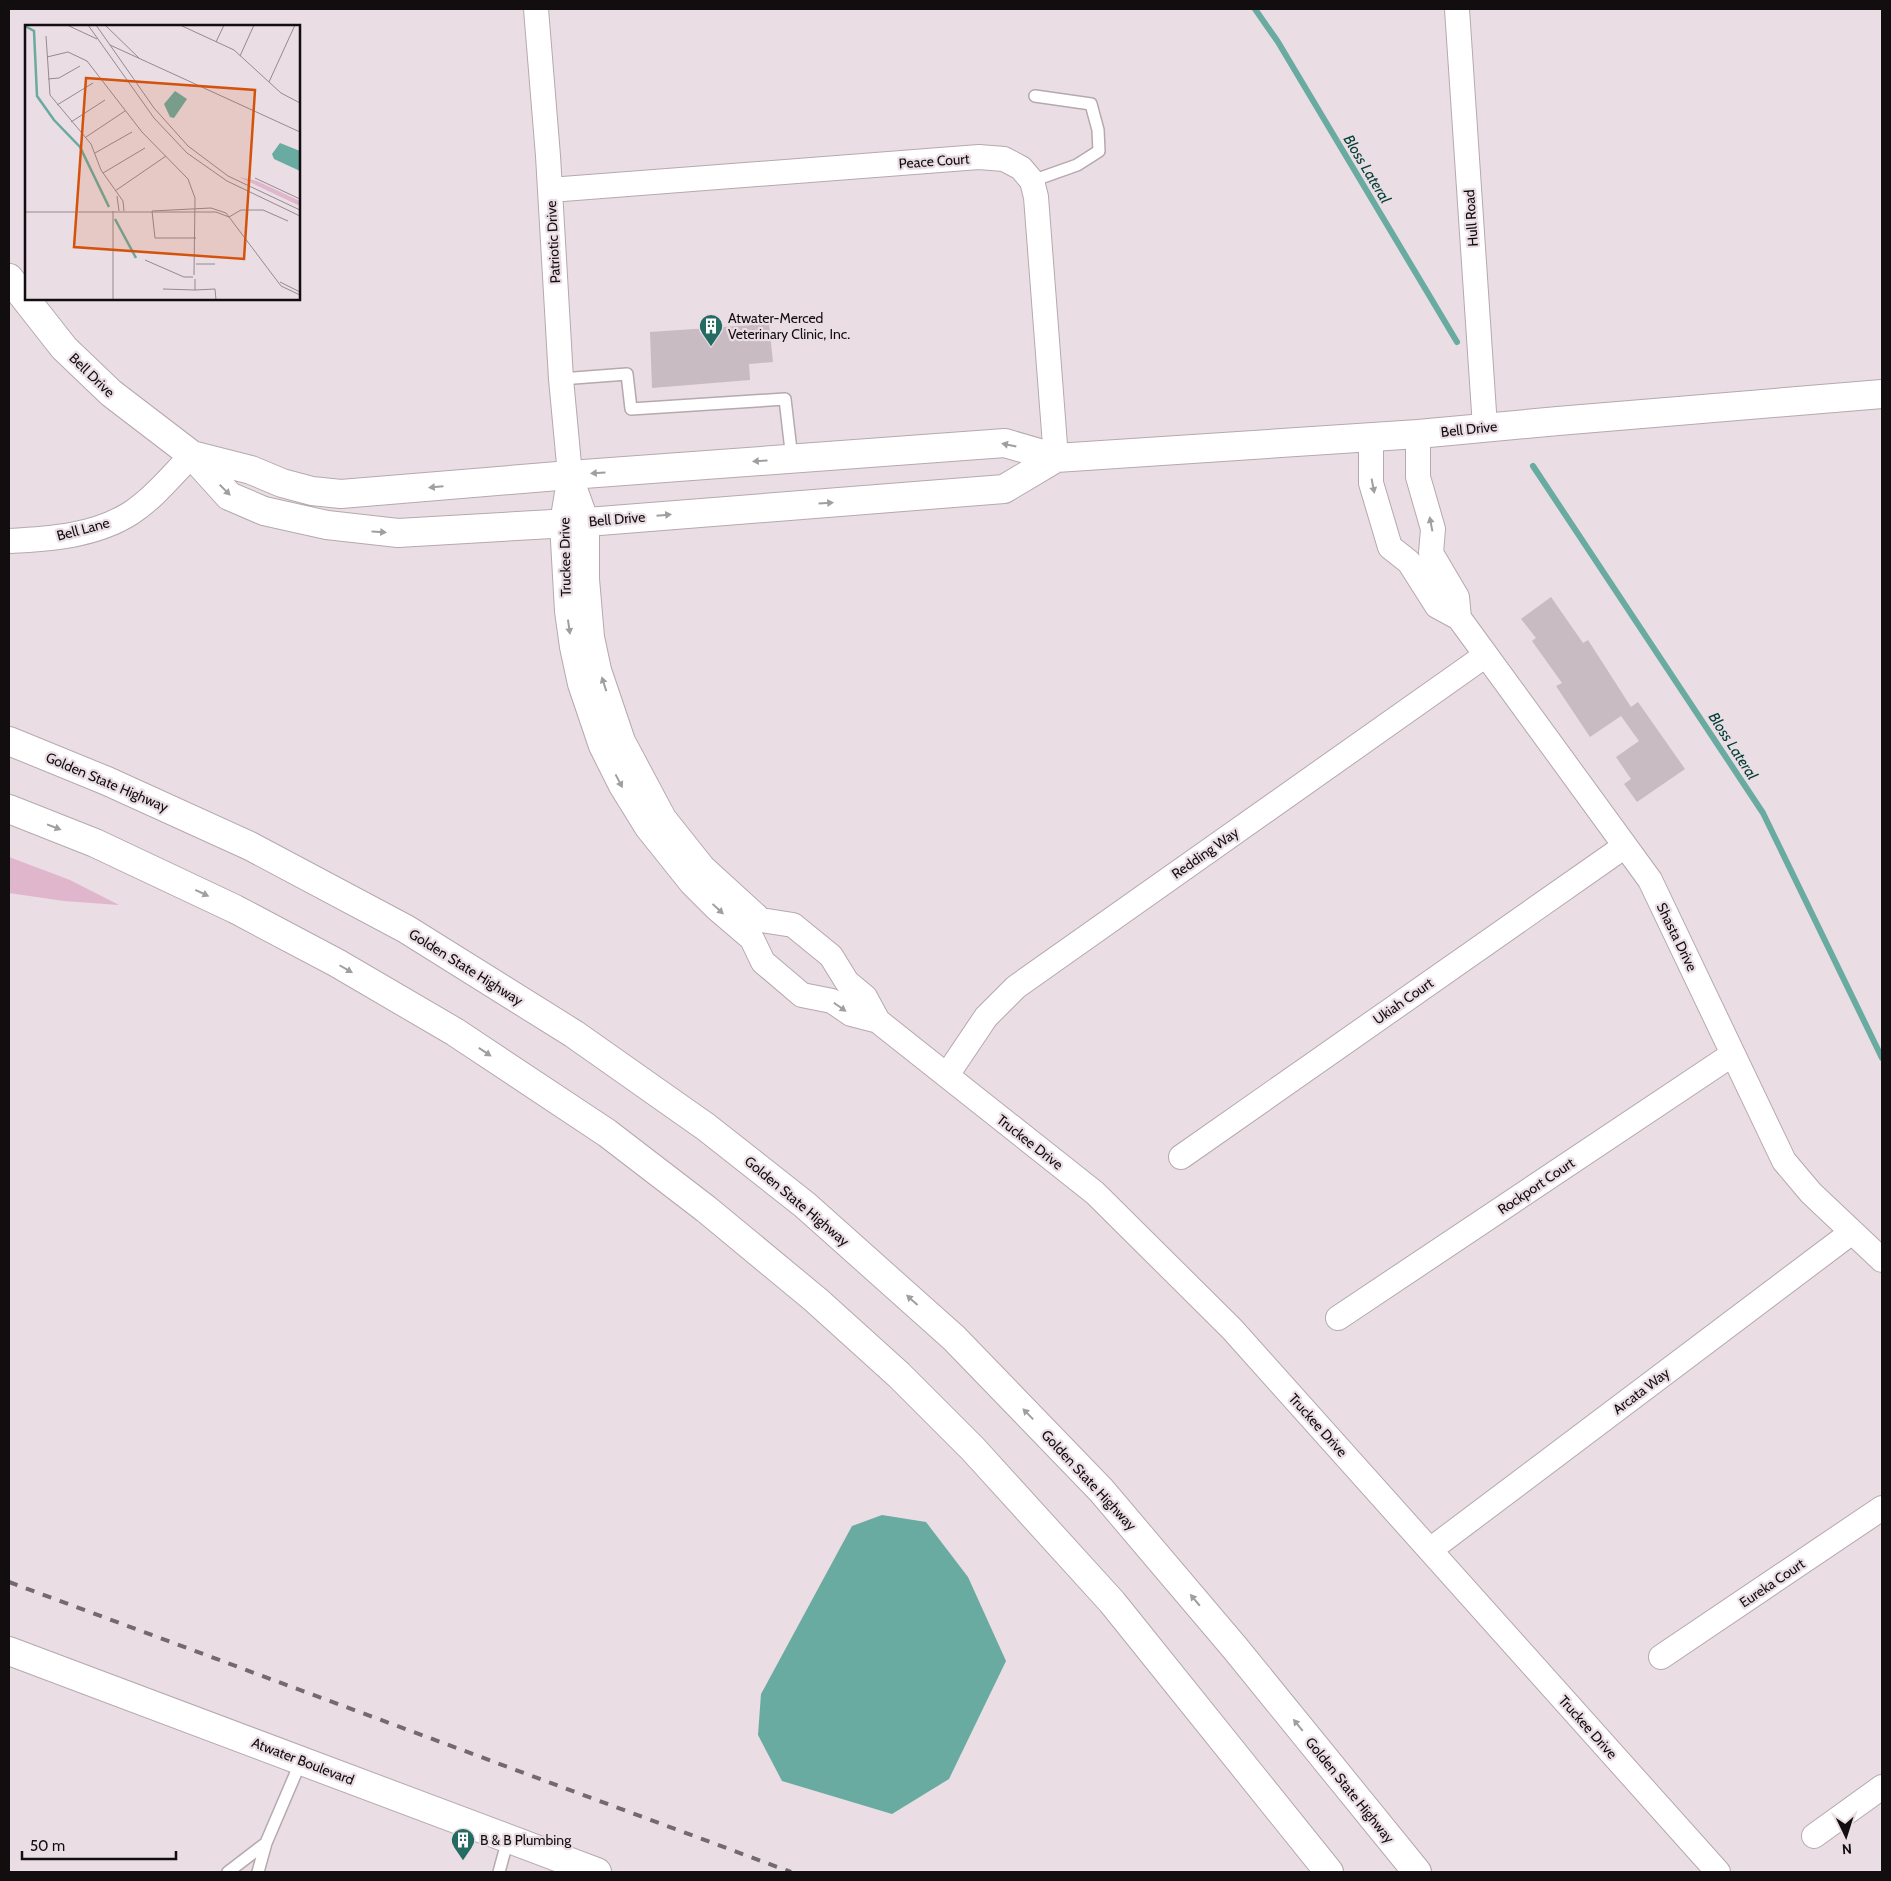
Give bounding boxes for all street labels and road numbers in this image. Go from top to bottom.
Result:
street label: Peace Court [898,150,970,172]
street label: Hull Road [1460,189,1482,247]
street label: Patriotic Drive [542,200,564,284]
street label: Bell Drive [65,349,119,401]
street label: Bell Drive [1440,417,1498,441]
street label: Bell Drive [588,508,646,530]
street label: Bell Lane [55,513,111,545]
street label: Truckee Drive [555,517,575,597]
street label: Golden State Highway [43,748,171,816]
street label: Redding Way [1168,823,1242,883]
street label: Shasta Drive [1653,900,1701,974]
street label: Golden State Highway [406,925,526,1009]
street label: Ukiah Court [1369,974,1437,1028]
street label: Truckee Drive [993,1111,1067,1173]
street label: Golden State Highway [741,1152,853,1250]
street label: Rockport Court [1494,1154,1578,1218]
street label: Arcata Way [1609,1364,1673,1418]
street label: Truckee Drive [1285,1390,1351,1460]
street label: Golden State Highway [1038,1426,1140,1534]
street label: Eureka Court [1736,1554,1808,1611]
street label: Truckee Drive [1555,1692,1621,1762]
street label: Atwater Boulevard [249,1733,357,1789]
street label: Golden State Highway [1302,1733,1398,1847]

